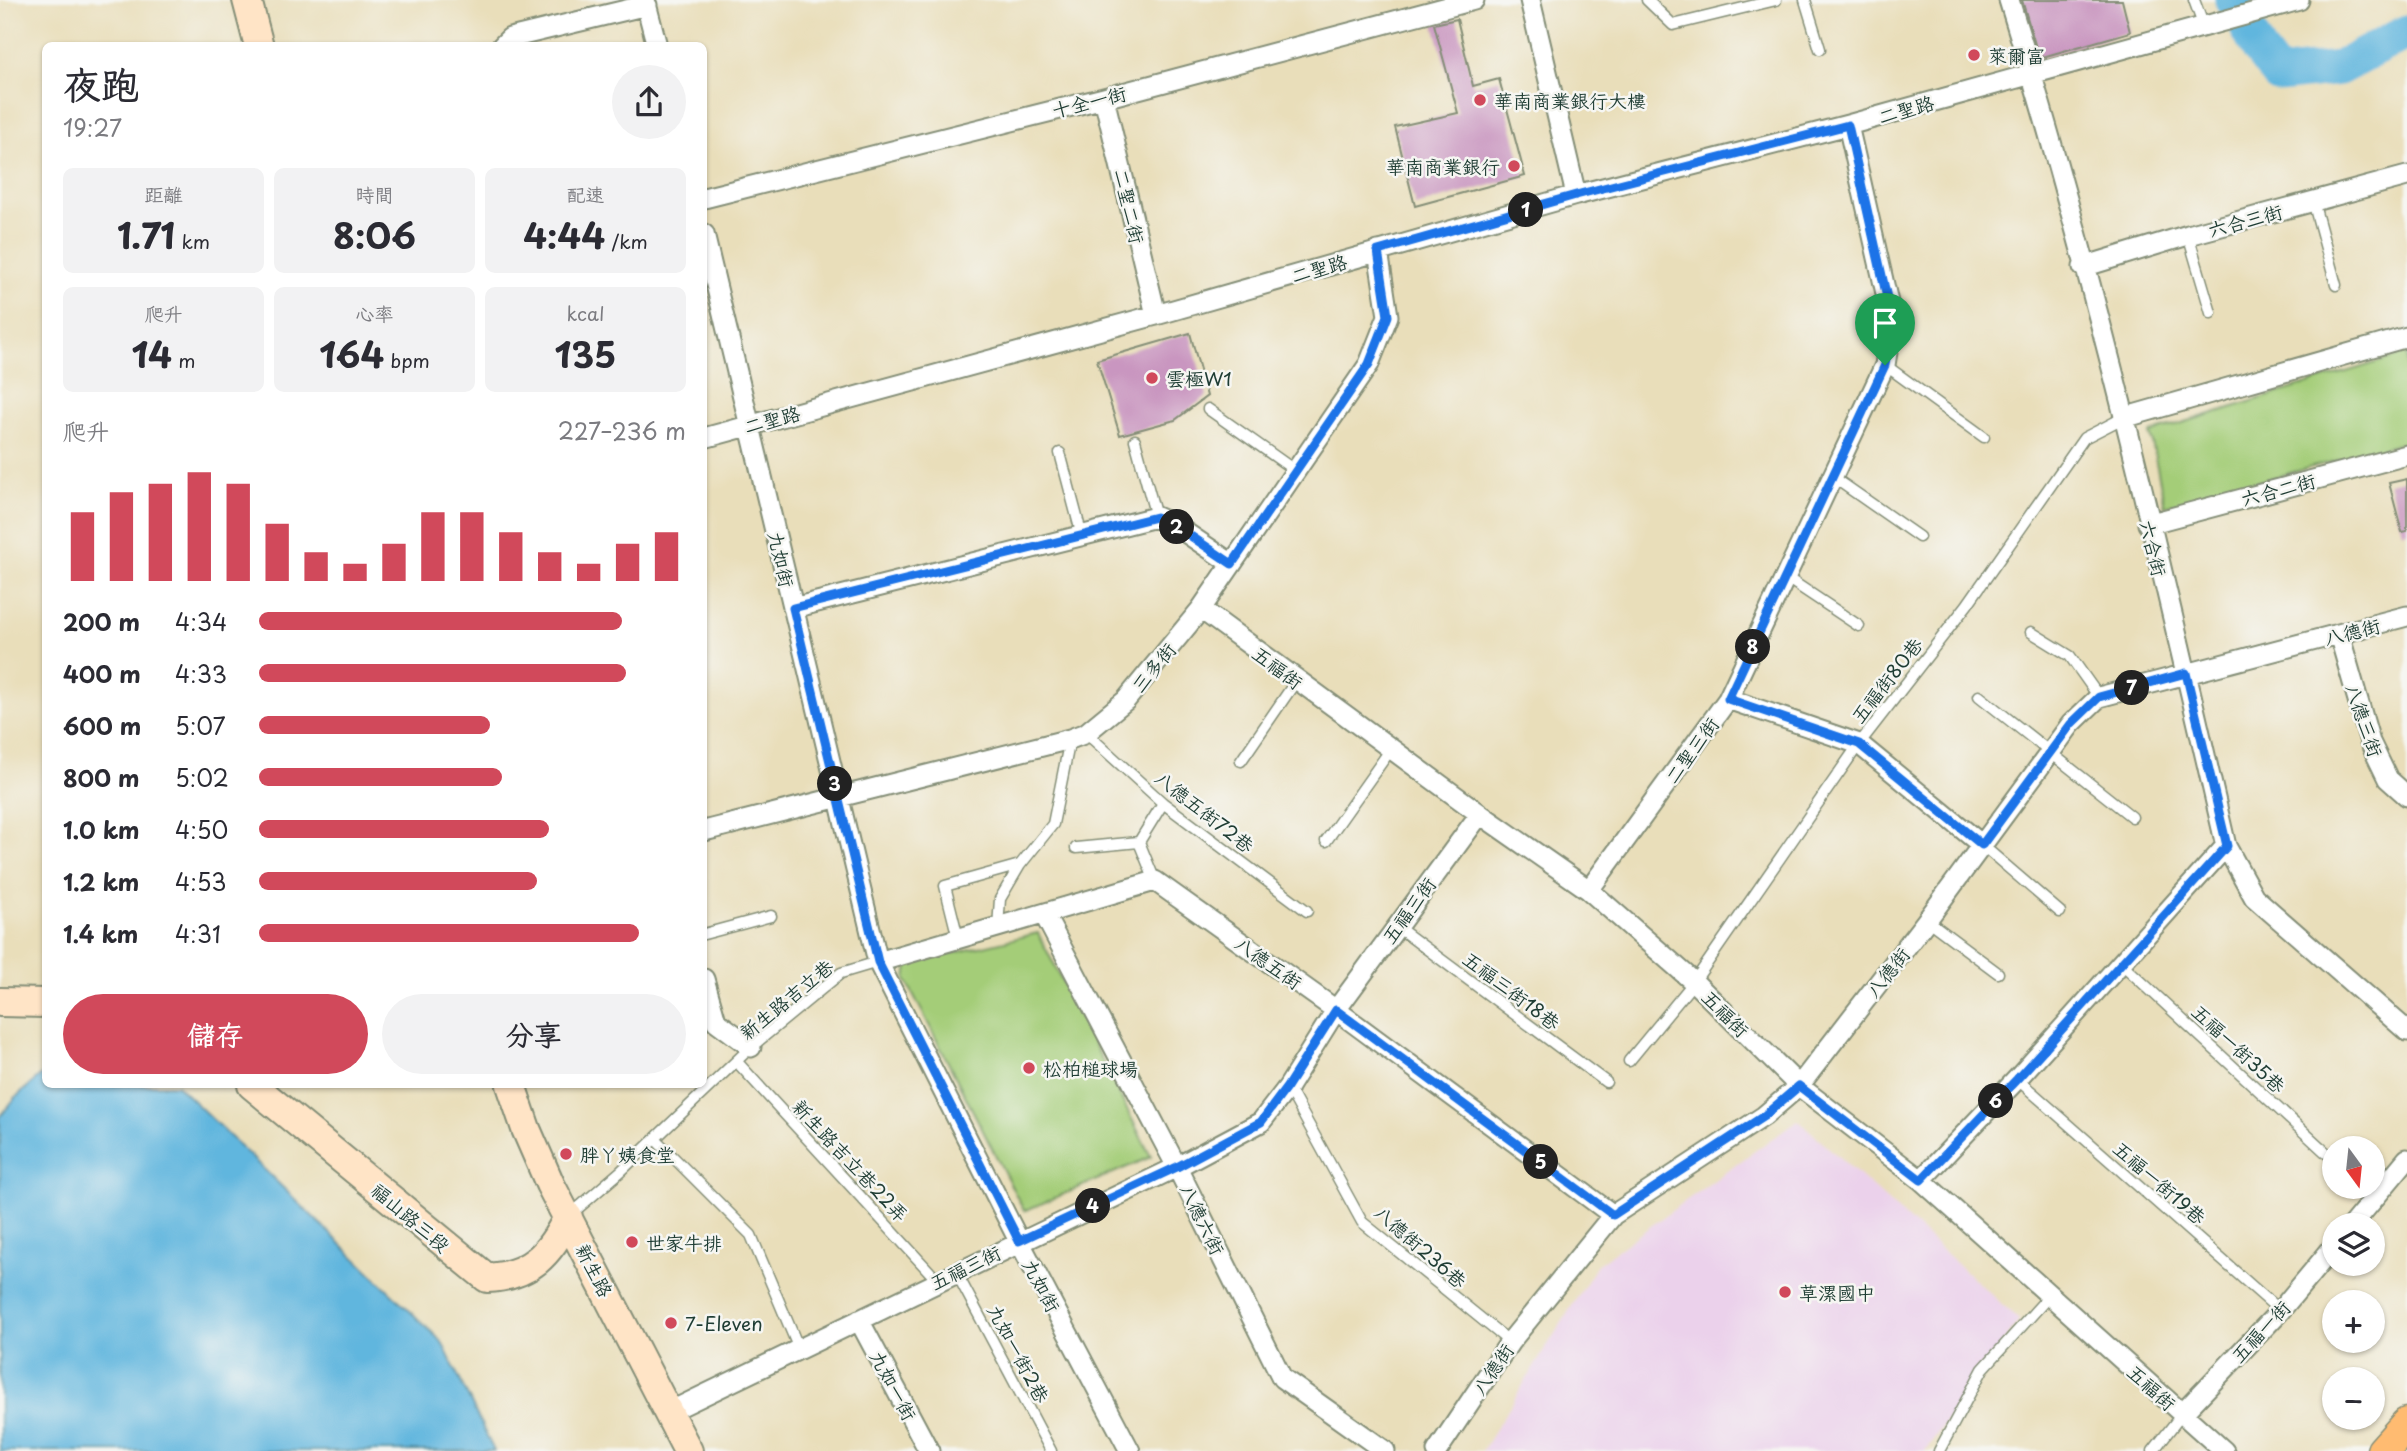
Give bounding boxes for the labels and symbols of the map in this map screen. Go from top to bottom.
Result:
place label: 萊爾富 [1988,41,2045,69]
marker: 萊爾富 [1966,47,1982,63]
street label: 十全一街 [1049,78,1129,124]
place label: 華南商業銀行大樓 [1494,86,1646,114]
street label: 二聖路 [1875,88,1937,130]
marker: 華南商業銀行大樓 [1472,92,1488,108]
place label: 華南商業銀行 [1386,152,1500,180]
marker: 華南商業銀行 [1506,158,1522,174]
street label: 二聖二街 [1108,166,1152,246]
pin: 1 [1508,192,1544,228]
street label: 六合三街 [2205,197,2285,243]
street label: 二聖路 [1288,247,1350,289]
pin [1855,293,1915,365]
place label: 雲極W1 [1166,364,1232,392]
marker: 雲極W1 [1144,370,1160,386]
street label: 二聖路 [741,398,803,440]
street label: 六合二街 [2238,466,2318,512]
pin: 2 [1160,510,1194,544]
street label: 六合街 [2134,517,2174,579]
street label: 九如街 [762,528,802,590]
street label: 八德街 [2321,611,2383,651]
pin: 8 [1736,630,1770,664]
street label: 五福街80巷 [1844,631,1928,729]
street label: 三多街 [1124,636,1182,698]
street label: 五福街 [1247,639,1309,695]
pin: 7 [2114,670,2150,706]
street label: 八德三街 [2339,680,2391,760]
street label: 二聖三街 [1657,711,1725,789]
street label: 八德五街72巷 [1150,763,1260,859]
pin: 3 [818,766,852,802]
street label: 五福三街 [1374,871,1442,949]
street label: 八德五街 [1230,929,1308,995]
street label: 八德街 [1858,941,1916,1003]
street label: 五福三街18巷 [1457,944,1567,1036]
street label: 新生路吉立巷 [733,952,839,1046]
street label: 五福街 [1696,983,1756,1043]
street label: 五福一街35巷 [2186,997,2292,1099]
place label: 松柏槌球場 [1043,1054,1138,1082]
marker: 松柏槌球場 [1021,1060,1037,1076]
pin: 6 [1979,1084,2014,1118]
street label: 新生路吉立巷22弄 [787,1092,915,1228]
street label: 五福一街19巷 [2108,1134,2212,1230]
north arrow [2322,1136,2385,1199]
place label: 胖ㄚ姨食堂 [580,1140,675,1168]
pin: 5 [1524,1144,1558,1180]
marker: 胖ㄚ姨食堂 [558,1146,574,1162]
street label: 福山路三段 [366,1176,456,1258]
street label: 八德六街 [1174,1179,1232,1259]
pin: 4 [1076,1188,1110,1224]
street label: 八德街236巷 [1369,1198,1473,1294]
place label: 世家牛排 [646,1228,722,1256]
marker: 世家牛排 [624,1234,640,1250]
street label: 新生路 [570,1238,620,1302]
street label: 五福三街 [925,1238,1005,1296]
street label: 九如街 [1016,1253,1068,1317]
place label: 草漯國中 [1799,1278,1875,1306]
marker: 草漯國中 [1777,1284,1793,1300]
street label: 五福一街 [2224,1294,2296,1368]
street label: 九如一街2巷 [981,1299,1057,1407]
place label: 7-Eleven [685,1309,763,1337]
marker: 7-Eleven [663,1315,679,1331]
street label: 八德街 [1464,1338,1520,1400]
street label: 九如一街 [864,1345,924,1425]
street label: 五福街 [2121,1358,2183,1416]

